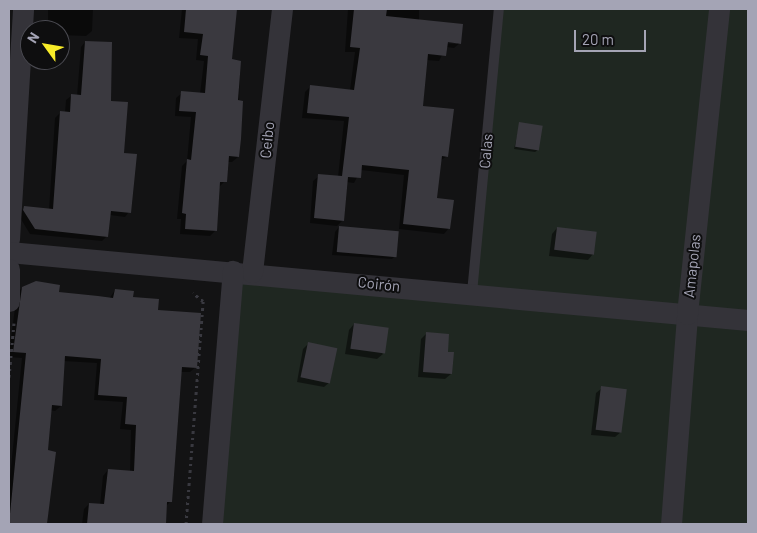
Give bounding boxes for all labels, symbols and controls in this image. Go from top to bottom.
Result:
north arrow [20,20,70,70]
scale bar [577,20,650,52]
text: N [23,29,42,46]
text: 20 m [582,30,614,48]
street label: Ceibo [256,121,278,159]
street label: Calas [476,133,496,169]
street label: Amapolas [680,233,704,299]
street label: Coirón [357,273,401,295]

